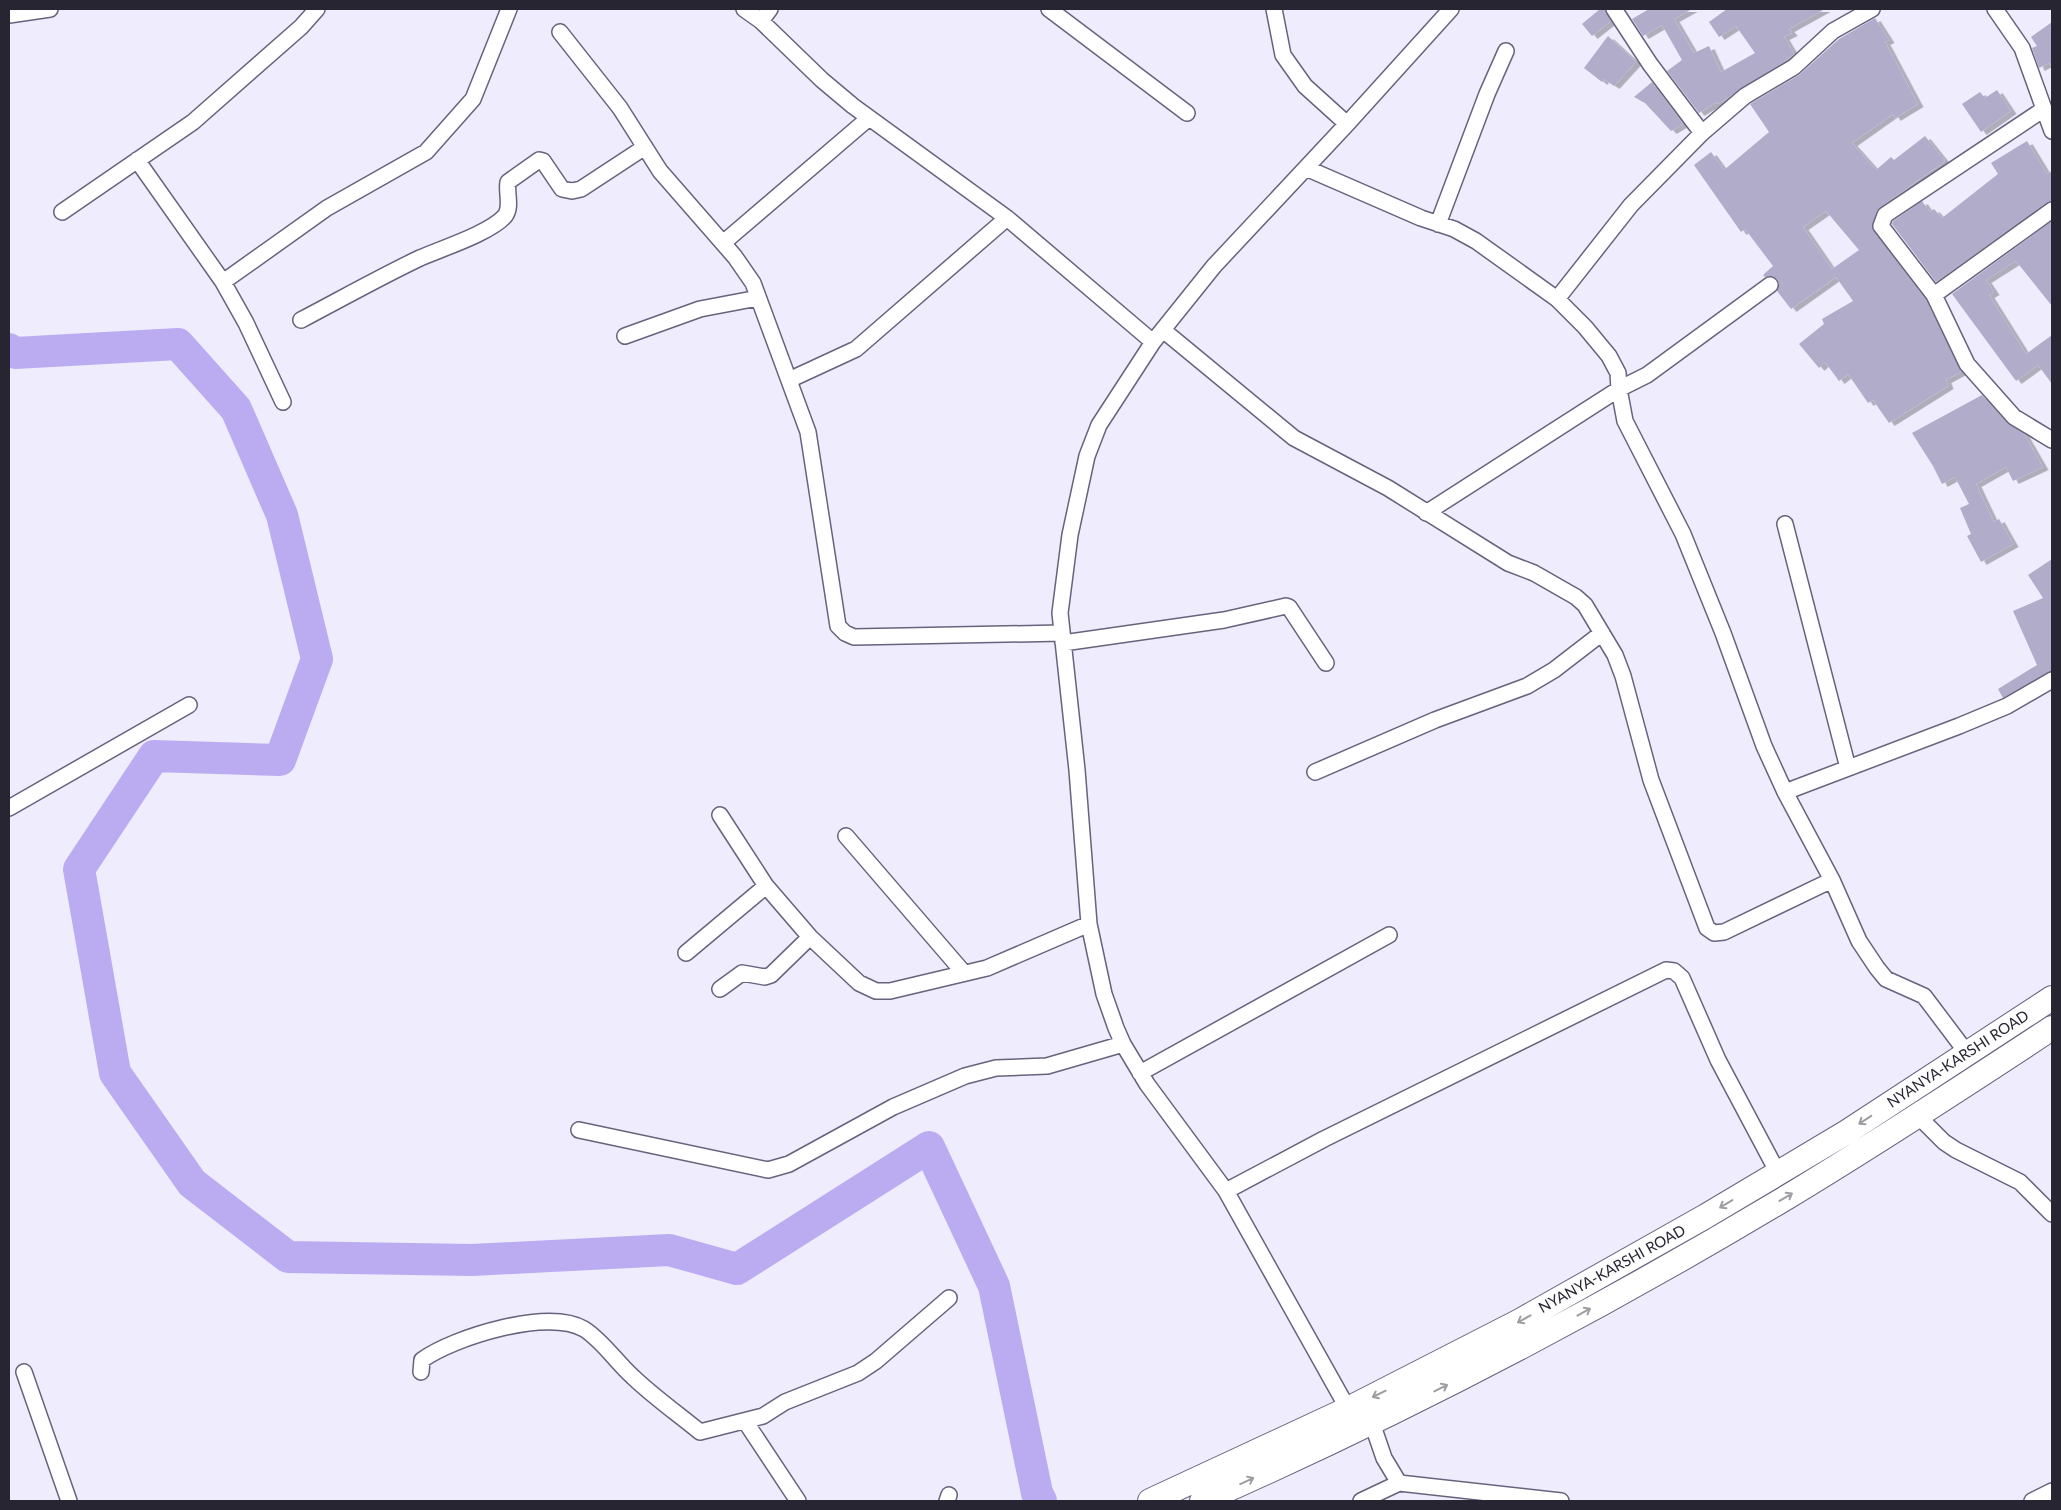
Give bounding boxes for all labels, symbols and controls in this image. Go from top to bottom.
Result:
street label: NYANYA-KARSHI ROAD [1883,1006,2032,1111]
one-way arrow [1858,1115,1872,1125]
one-way arrow [1779,1192,1793,1202]
one-way arrow [1719,1200,1733,1210]
street label: NYANYA-KARSHI ROAD [1535,1220,1688,1316]
one-way arrow [1577,1307,1592,1317]
one-way arrow [1516,1314,1531,1324]
one-way arrow [1433,1383,1448,1393]
one-way arrow [1372,1390,1387,1399]
one-way arrow [1239,1476,1254,1486]

